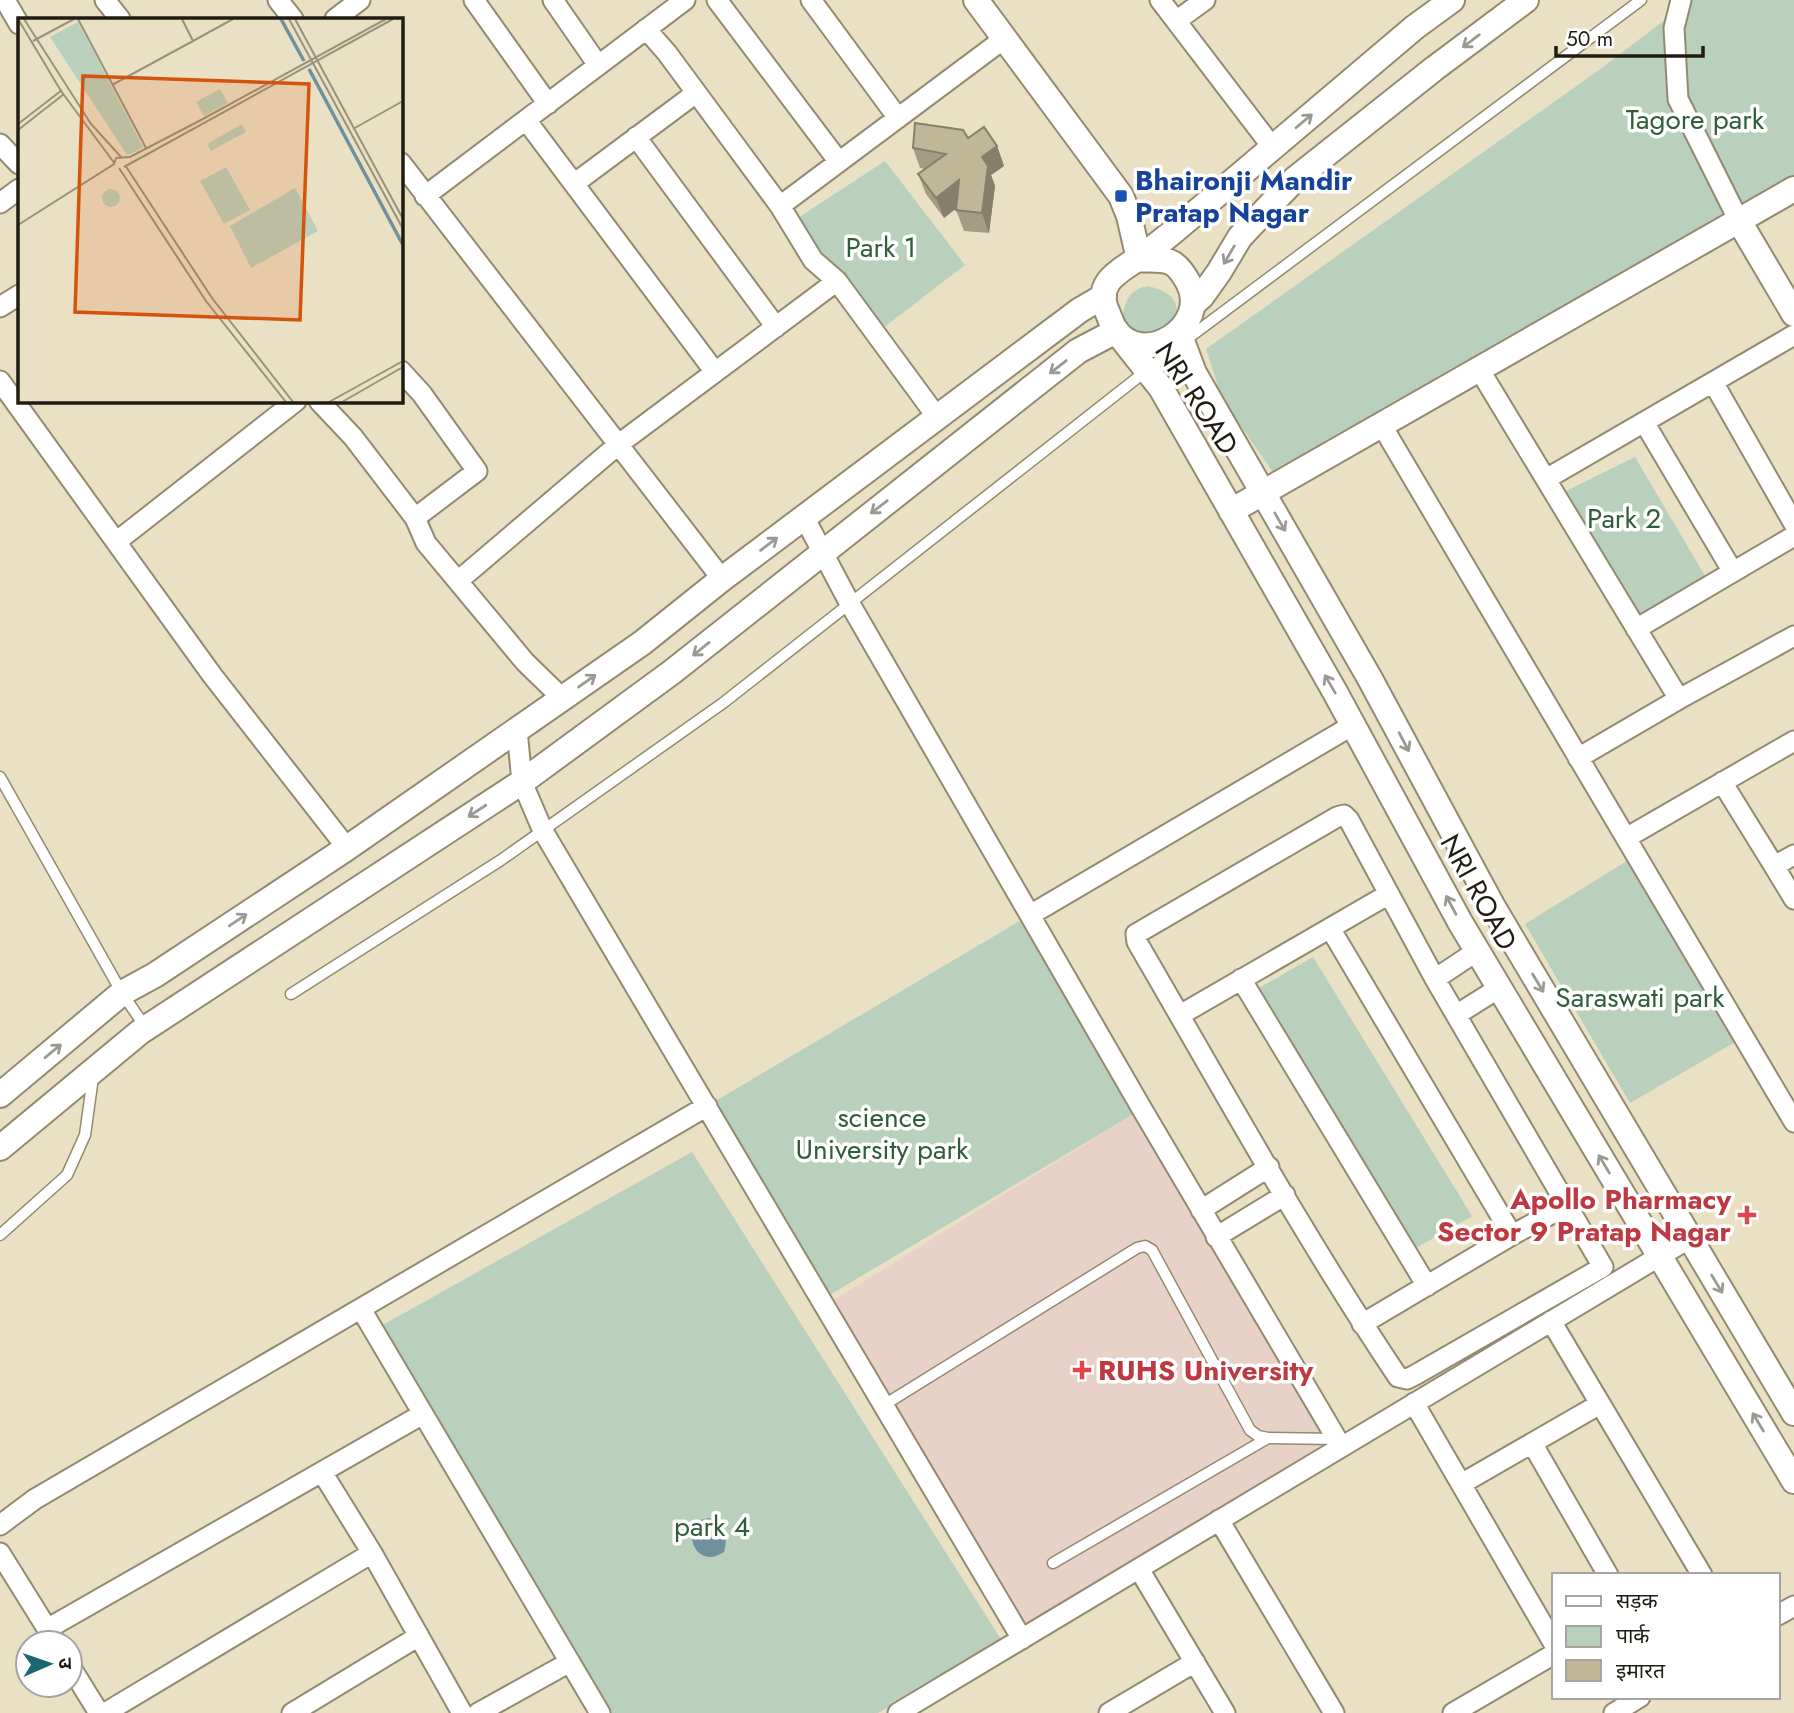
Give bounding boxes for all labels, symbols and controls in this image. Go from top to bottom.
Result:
scale bar [1556,14,1703,58]
inset map [18,18,402,402]
text: 50 m [1566,24,1613,54]
one-way arrow [1462,33,1481,48]
park label: Tagore park [1626,99,1765,140]
one-way arrow [1295,113,1313,129]
place label: Bhaironji Mandir Pratap Nagar [1135,160,1353,233]
marker: Bhaironji Mandir Pratap Nagar [1113,188,1129,204]
park label: Park 1 [846,227,916,268]
one-way arrow [1222,245,1236,265]
street label: NRI ROAD [1145,334,1248,463]
one-way arrow [1050,360,1068,375]
park label: Park 2 [1587,498,1661,539]
one-way arrow [871,500,889,515]
one-way arrow [1273,512,1287,532]
one-way arrow [759,536,777,551]
one-way arrow [692,641,710,656]
one-way arrow [577,674,596,688]
one-way arrow [1323,674,1337,694]
one-way arrow [1397,731,1411,752]
one-way arrow [468,804,487,818]
street label: NRI ROAD [1430,827,1527,958]
one-way arrow [1443,895,1457,916]
one-way arrow [228,913,247,928]
one-way arrow [1531,973,1545,993]
park label: Saraswati park [1555,977,1725,1018]
one-way arrow [43,1043,61,1059]
park label: science University park [796,1097,969,1170]
one-way arrow [1597,1155,1611,1175]
place label: Apollo Pharmacy Sector 9 Pratap Nagar [1437,1179,1731,1252]
marker: Apollo Pharmacy Sector 9 Pratap Nagar [1737,1205,1757,1225]
one-way arrow [1711,1274,1725,1294]
place label: RUHS University [1098,1350,1313,1391]
marker: RUHS University [1072,1360,1092,1380]
one-way arrow [1751,1413,1765,1433]
park label: park 4 [674,1506,750,1547]
legend [1552,1573,1780,1699]
text: सड़क [1616,1586,1658,1616]
text: पार्क [1616,1621,1650,1651]
north arrow [14,1629,84,1699]
text: इमारत [1616,1656,1666,1686]
text: उ [52,1657,79,1670]

